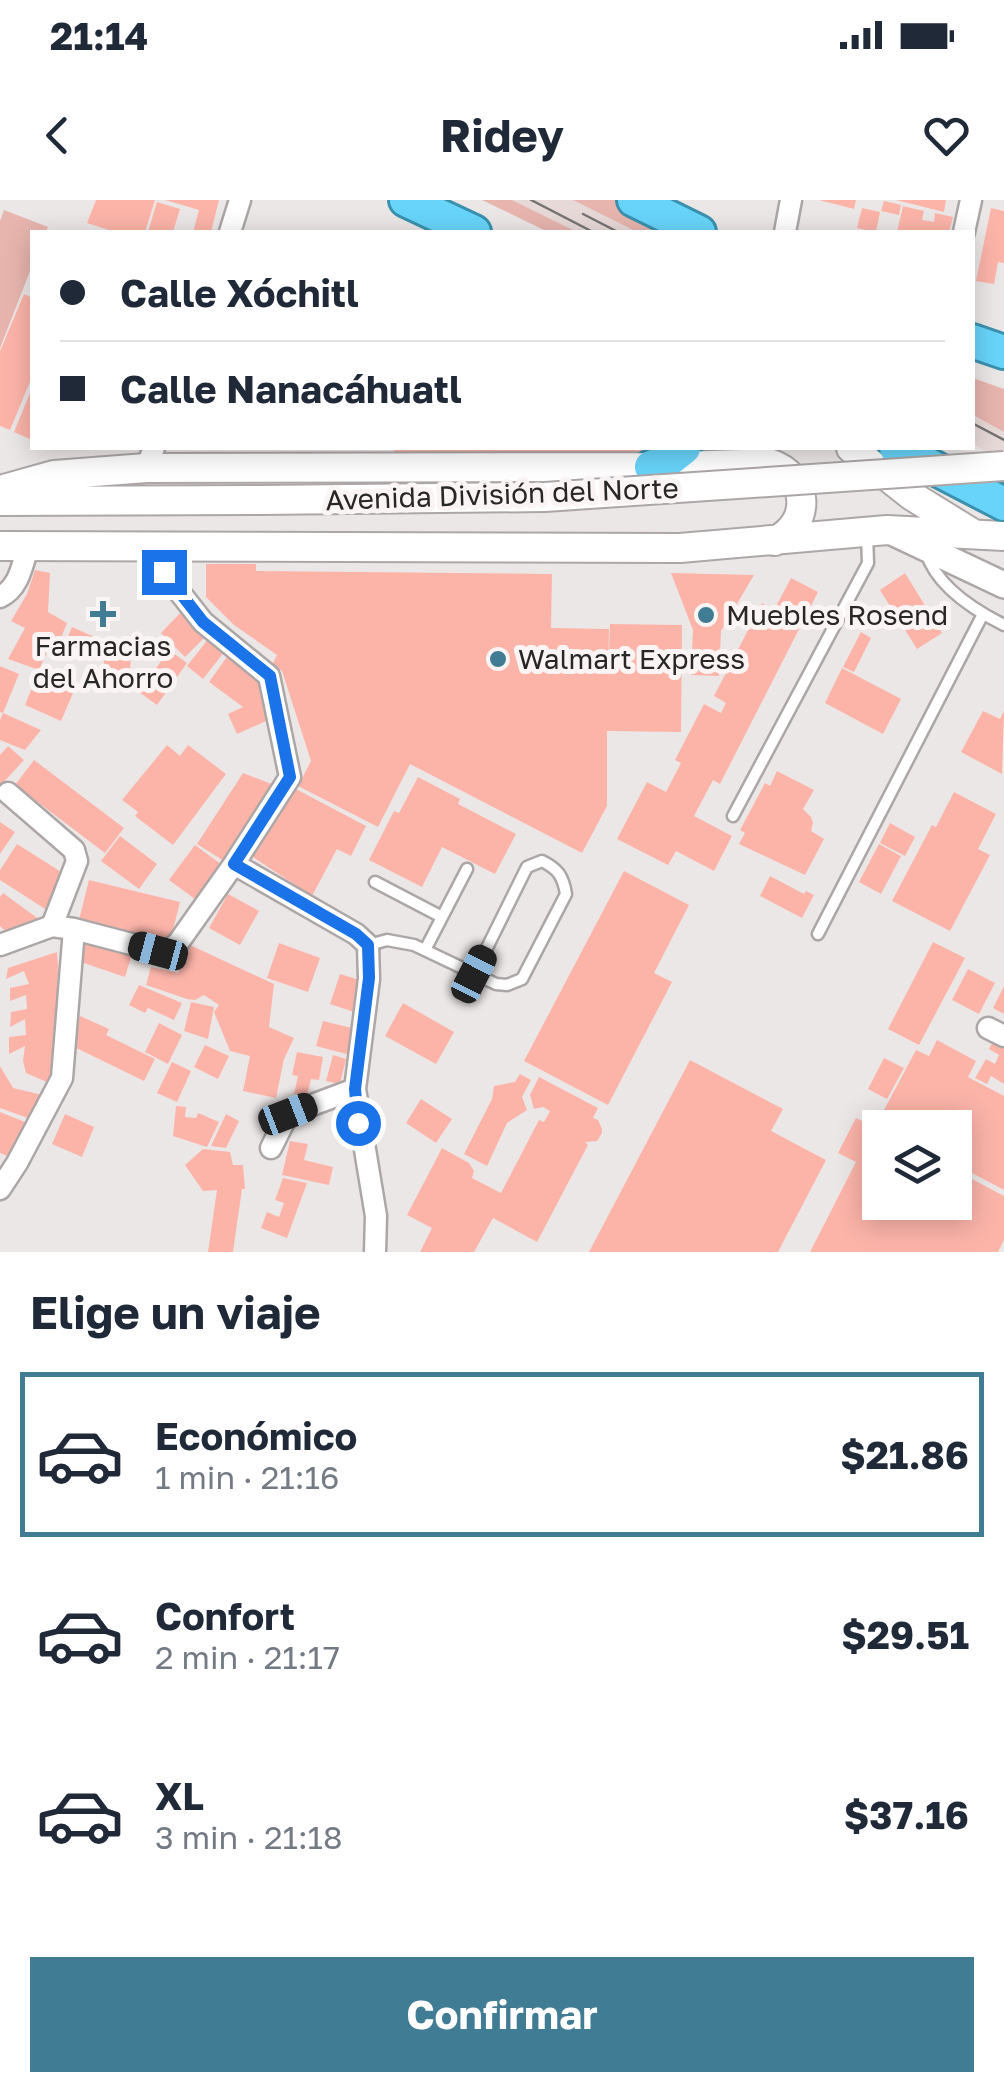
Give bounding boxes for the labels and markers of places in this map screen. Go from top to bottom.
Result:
place label: Muebles Rosend [726,598,948,631]
marker: Farmacias del Ahorro [92,603,114,625]
marker: Muebles Rosend [695,604,717,626]
place label: Farmacias del Ahorro [33,629,173,694]
place label: Walmart Express [518,642,745,675]
marker: Walmart Express [487,648,509,670]

